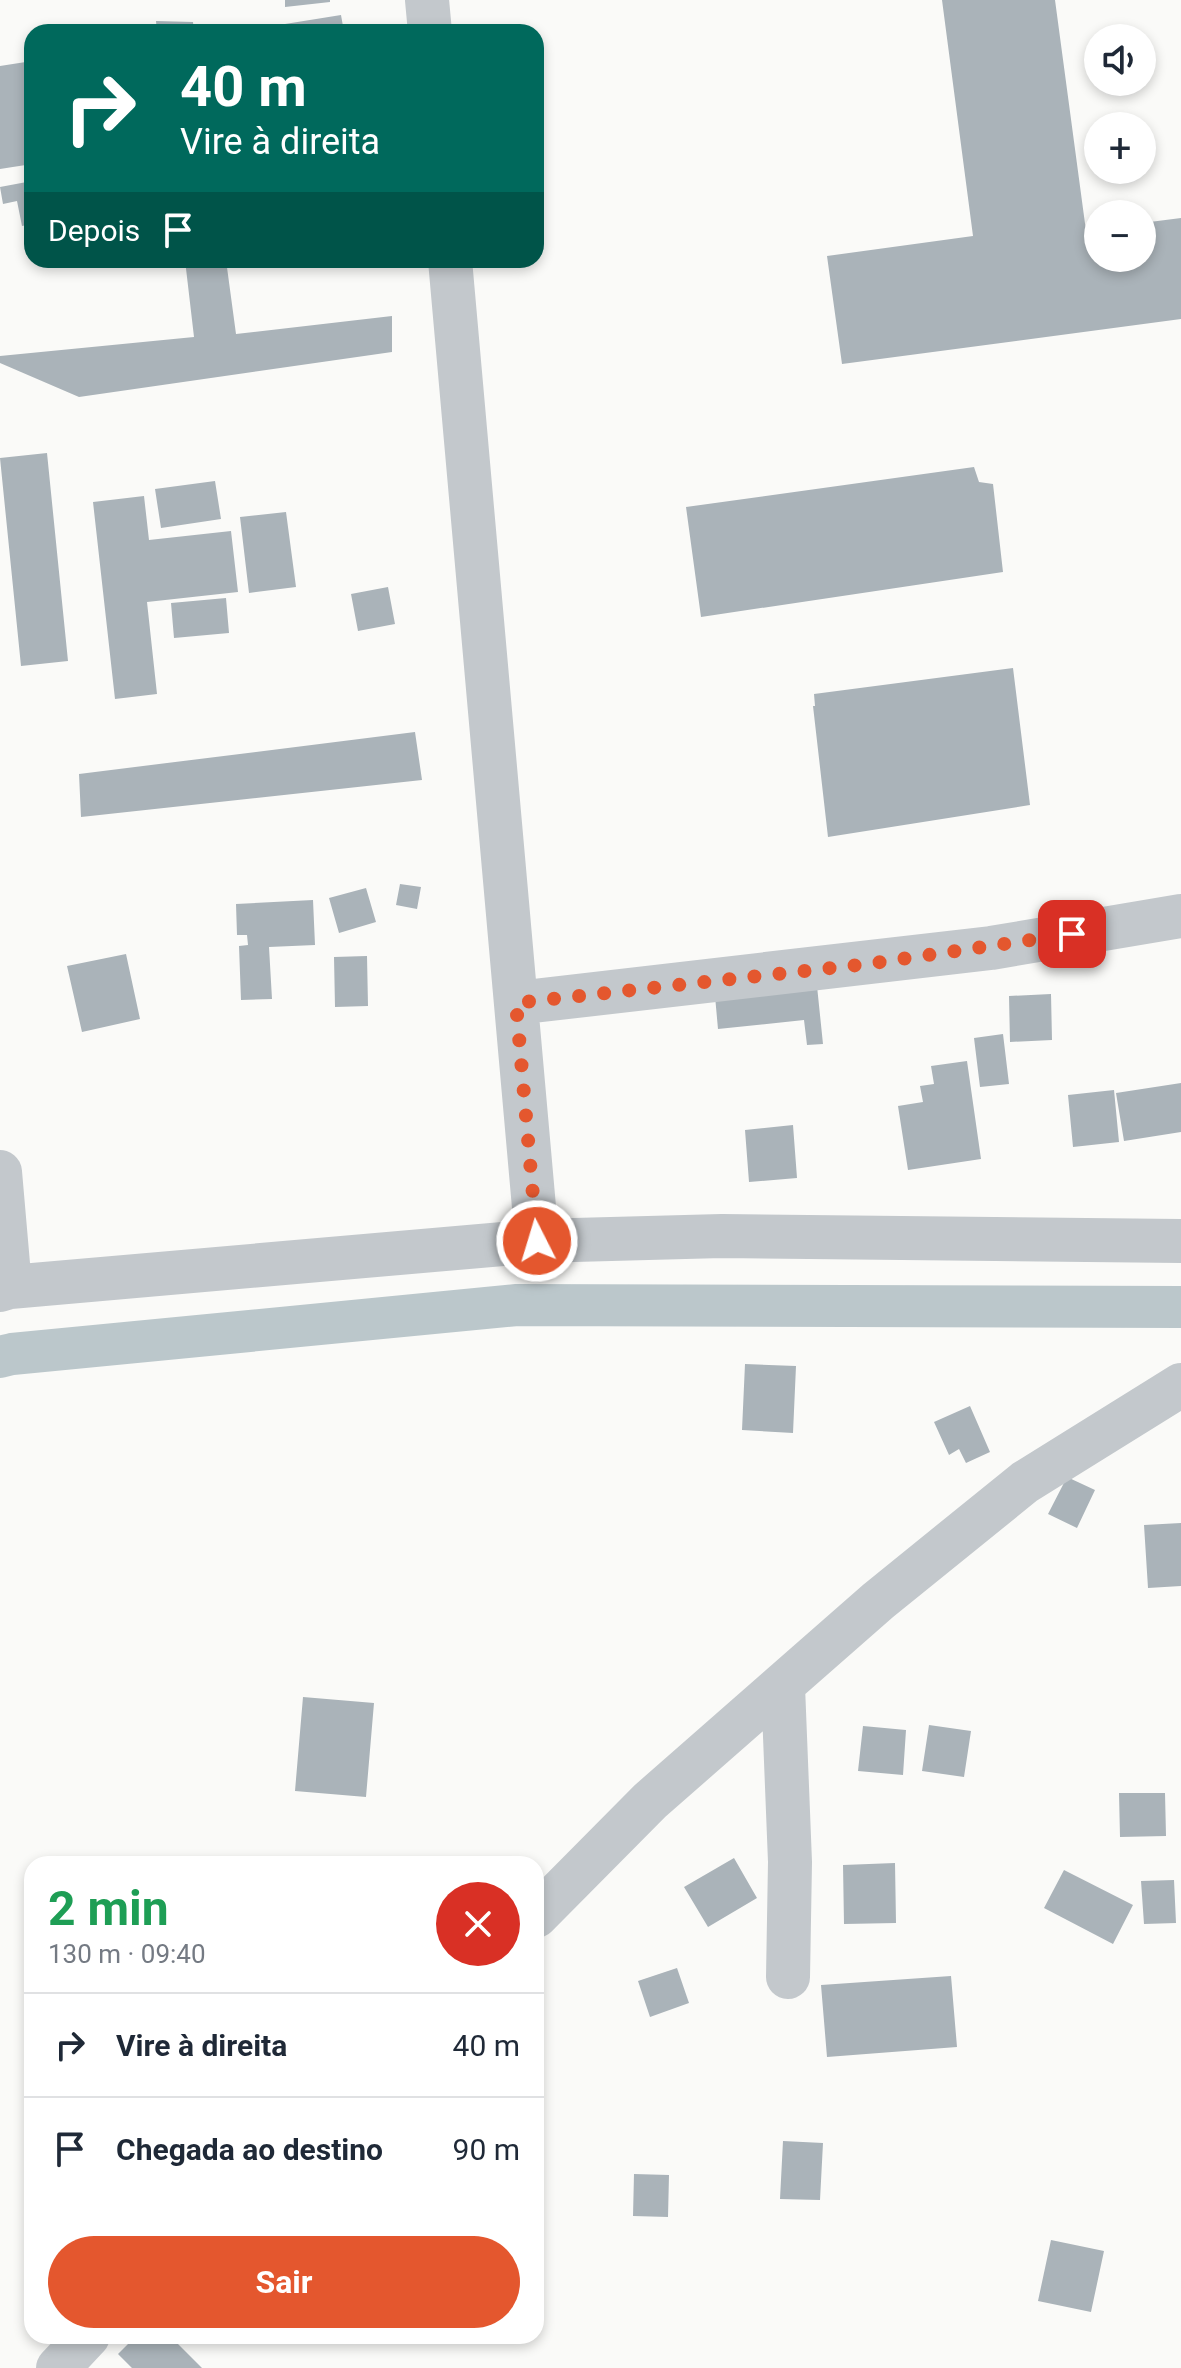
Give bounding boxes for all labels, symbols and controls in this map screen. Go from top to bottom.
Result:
map controls [1084,24,1156,272]
button: sound [1084,24,1156,96]
text: 40 m [180,54,307,120]
icon: right [48,56,152,160]
button: + [1084,112,1156,184]
text: Vire à direita [180,121,380,163]
button: − [1084,200,1156,272]
icon: arrive [156,208,200,252]
text: Depois [48,213,140,248]
pin [1038,900,1106,968]
icon: arrive [1050,912,1094,956]
position arrow [495,1199,579,1283]
text: 2 min [48,1880,169,1937]
button: close [436,1882,520,1966]
text: 130 m · 09:40 [48,1939,206,1969]
icon: right [48,2023,92,2067]
text: Vire à direita [116,2028,287,2063]
text: 40 m [453,2028,520,2063]
icon: arrive [48,2127,92,2171]
text: Chegada ao destino [116,2132,383,2167]
text: 90 m [453,2132,520,2167]
button: Sair [48,2236,520,2328]

